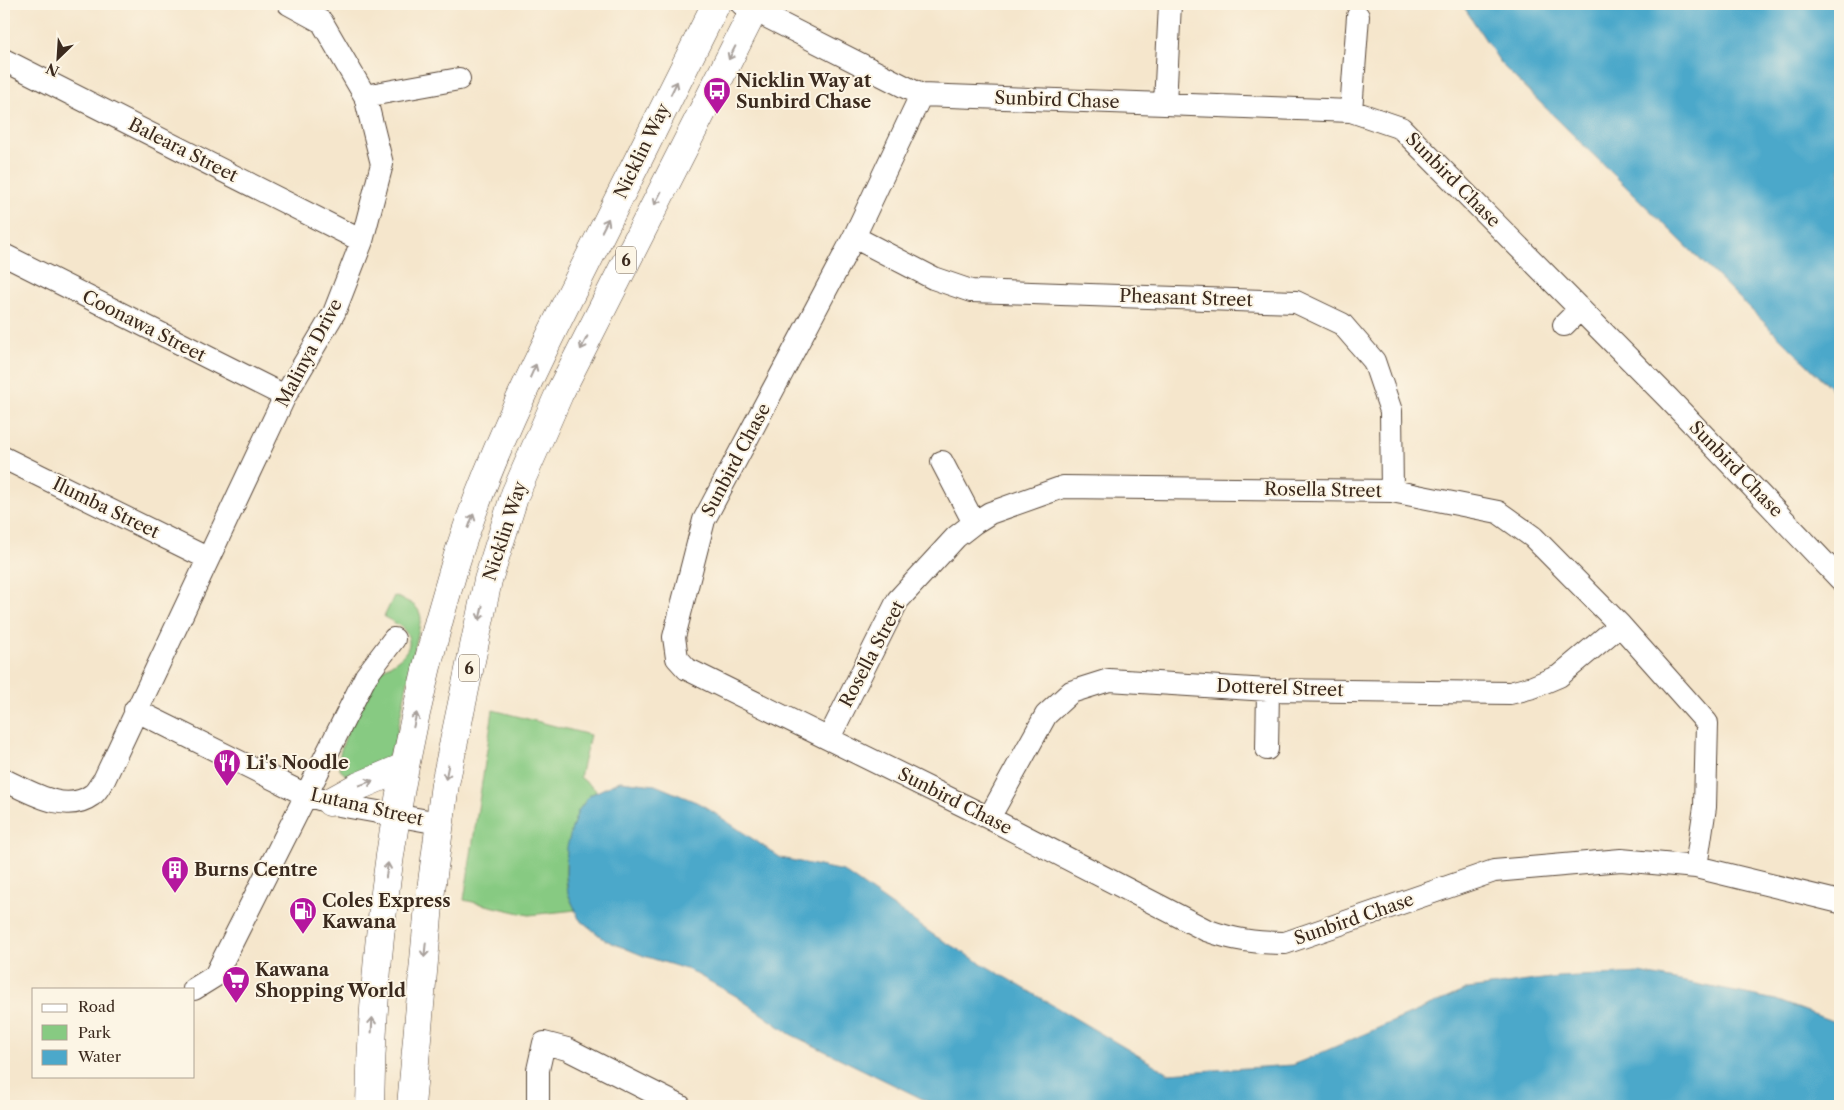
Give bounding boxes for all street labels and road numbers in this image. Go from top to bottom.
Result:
street label: Sunbird Chase [994,87,1120,113]
street label: Nicklin Way [609,99,675,202]
street label: Baleara Street [125,113,242,187]
street label: Sunbird Chase [1401,128,1505,232]
road number: 6 [616,246,636,274]
street label: Coonawa Street [79,285,210,367]
street label: Pheasant Street [1119,285,1254,311]
street label: Malinya Drive [271,295,347,411]
street label: Sunbird Chase [697,400,775,520]
street label: Sunbird Chase [1685,416,1787,522]
street label: Ilumba Street [49,473,163,544]
street label: Nicklin Way [479,477,532,584]
street label: Rosella Street [1264,478,1383,502]
street label: Rosella Street [835,596,910,711]
road number: 6 [459,654,479,681]
street label: Dotterel Street [1216,675,1344,701]
street label: Sunbird Chase [894,763,1016,839]
street label: Lutana Street [308,783,426,831]
street label: Sunbird Chase [1291,888,1417,950]

